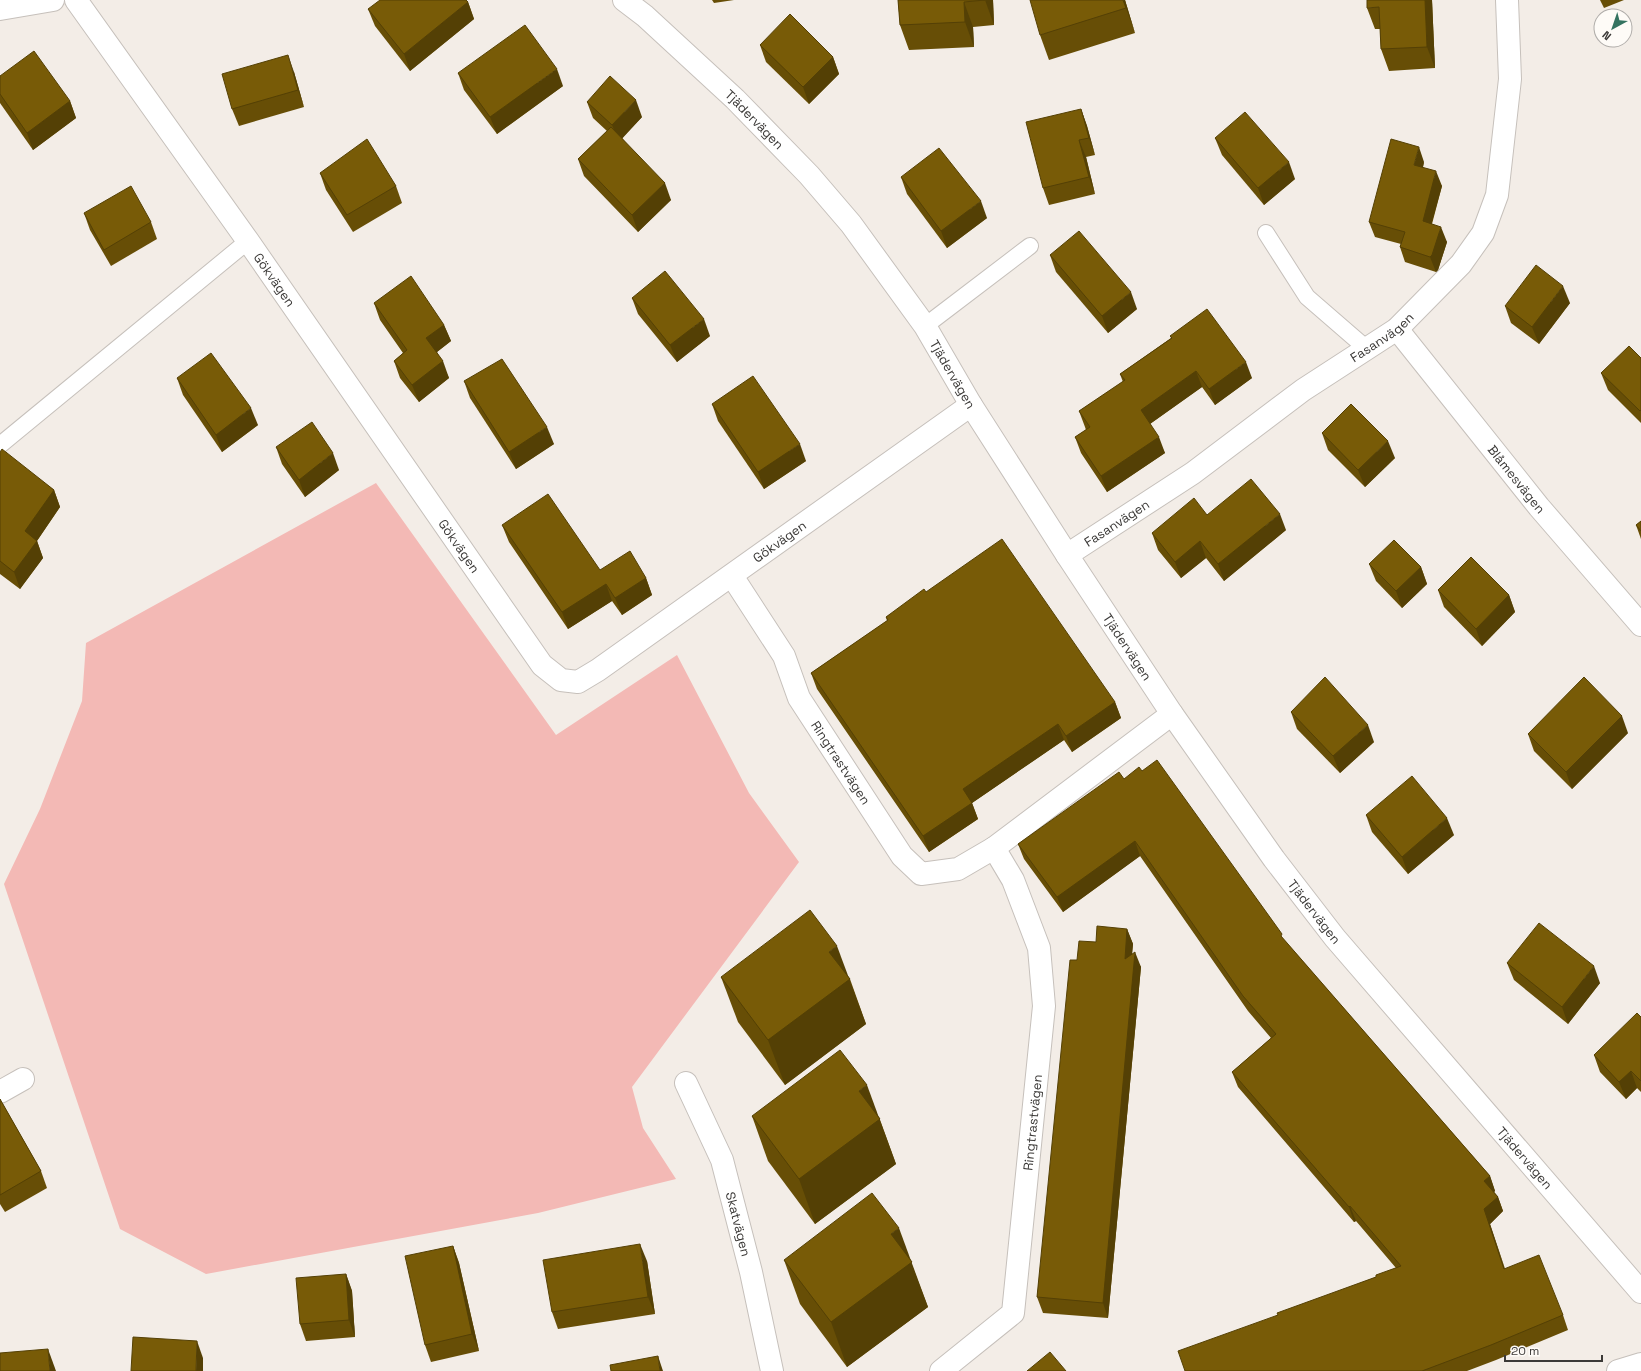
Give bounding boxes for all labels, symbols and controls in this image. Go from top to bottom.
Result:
north arrow [1593,8,1633,48]
text: N [1599,28,1614,43]
street label: Tjädervägen [722,86,788,153]
street label: Gökvägen [250,249,299,310]
street label: Fasanvägen [1347,309,1417,366]
street label: Tjädervägen [926,336,980,412]
street label: Blåmesvägen [1484,441,1549,517]
street label: Fasanvägen [1081,495,1152,550]
street label: Gökvägen [435,516,484,576]
street label: Gökvägen [749,516,809,566]
street label: Tjädervägen [1099,610,1156,684]
street label: Ringtrastvägen [808,717,875,808]
street label: Tjädervägen [1284,876,1345,947]
street label: Ringtrastvägen [1019,1073,1046,1171]
street label: Tjädervägen [1493,1123,1557,1192]
street label: Skatvägen [722,1190,755,1258]
scale bar [1505,1337,1602,1363]
text: 20 m [1511,1343,1539,1359]

